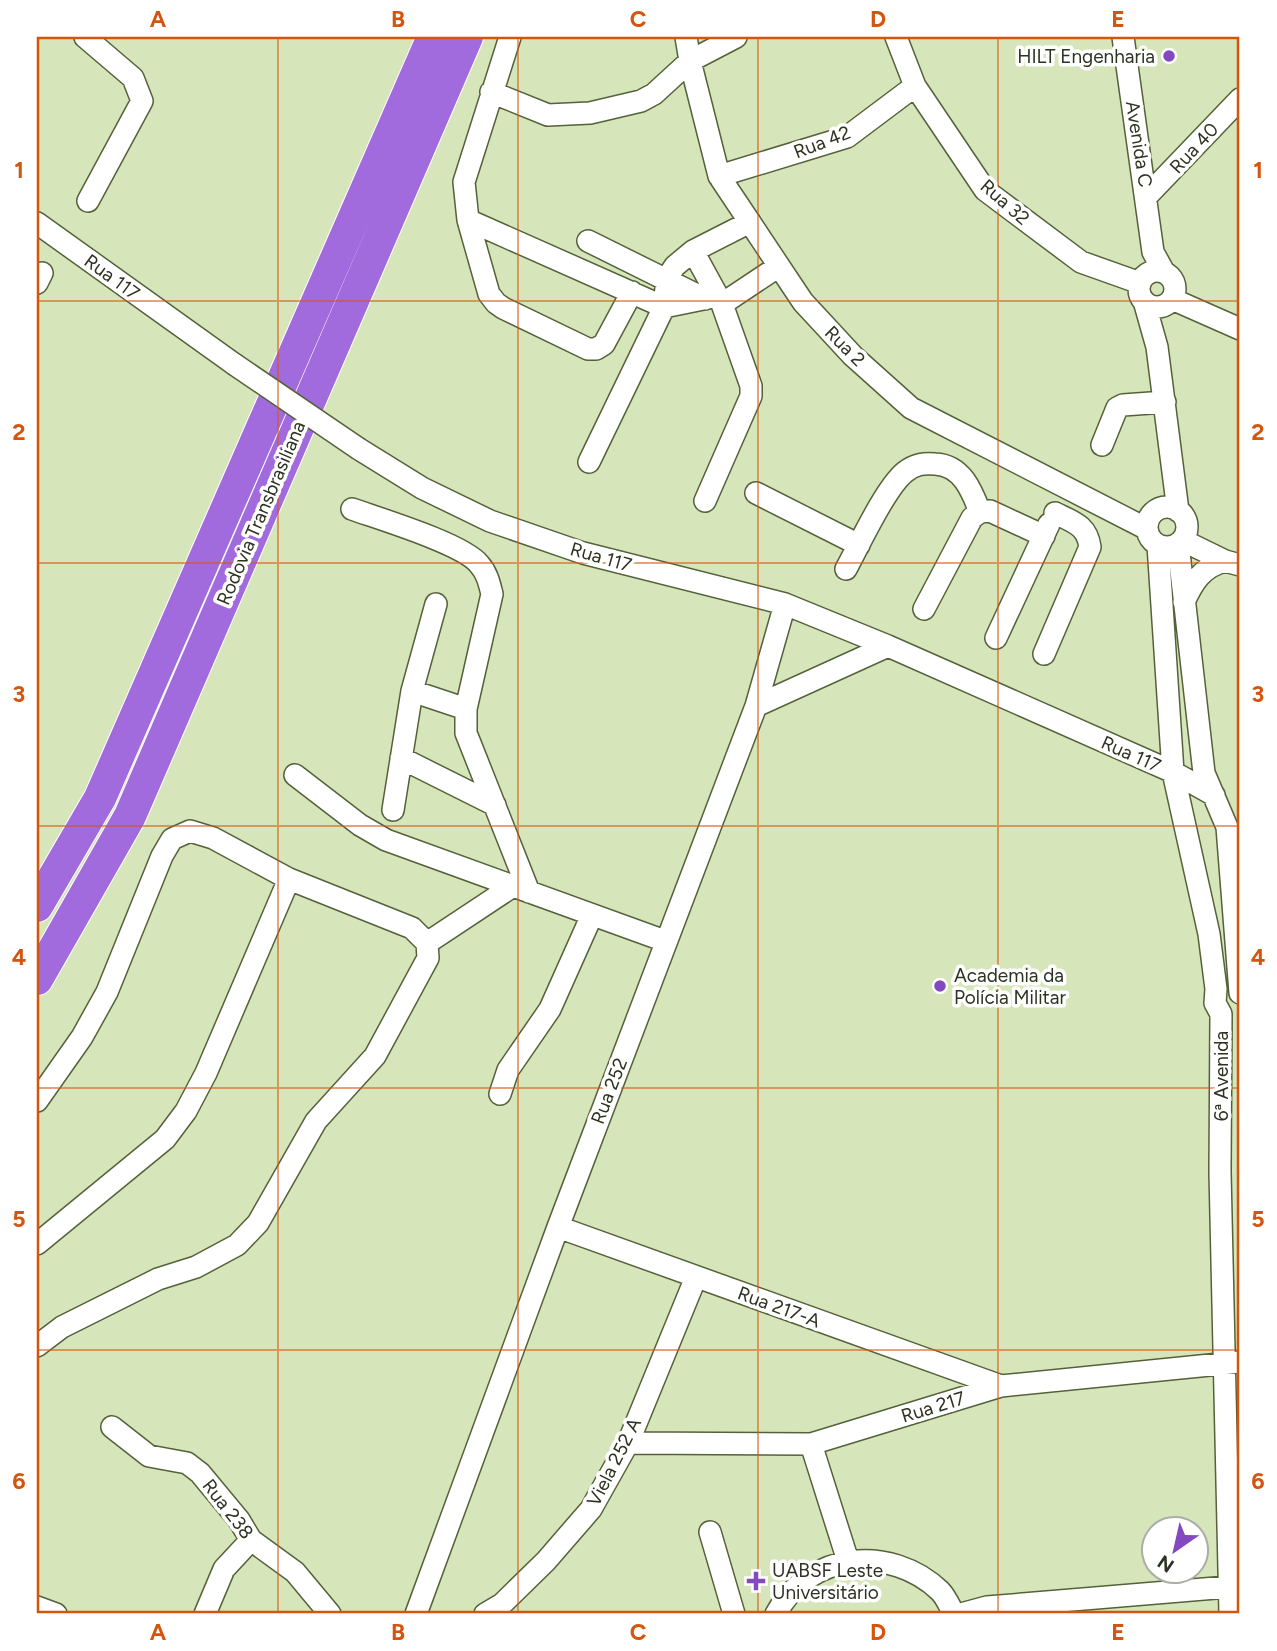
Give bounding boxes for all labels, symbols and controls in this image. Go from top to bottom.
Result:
text: A [150,5,167,33]
text: B [391,5,405,33]
text: C [630,5,647,33]
text: D [870,5,886,33]
text: E [1111,5,1125,33]
place label: HILT Engenharia [1017,45,1155,68]
marker: HILT Engenharia [1161,48,1177,64]
street label: Avenida C [1121,99,1157,189]
street label: Rua 40 [1165,118,1223,178]
street label: Rua 42 [790,121,854,163]
text: 1 [14,156,24,184]
text: 1 [1253,156,1263,184]
street label: Rua 32 [976,174,1034,230]
street label: Rua 117 [80,249,144,305]
street label: Rua 2 [820,321,870,371]
street label: Rodovia Transbrasiliana [212,417,310,609]
text: 2 [12,418,26,446]
text: 2 [1251,418,1265,446]
street label: Rua 117 [568,537,634,577]
text: 3 [13,680,25,708]
text: 3 [1252,680,1264,708]
street label: Rua 117 [1098,731,1164,777]
text: 4 [12,943,26,971]
text: 4 [1251,943,1265,971]
place label: Academia da Polícia Militar [954,964,1066,1009]
marker: Academia da Polícia Militar [932,978,948,994]
street label: 6ª Avenida [1210,1031,1233,1121]
street label: Rua 252 [586,1055,632,1127]
text: 5 [12,1205,26,1233]
text: 5 [1251,1205,1265,1233]
street label: Rua 217-A [734,1281,824,1333]
street label: Rua 217 [898,1386,968,1428]
street label: Viela 252 A [582,1414,646,1510]
text: 6 [12,1467,26,1495]
text: 6 [1251,1467,1265,1495]
street label: Rua 238 [198,1475,258,1543]
north arrow [1140,1514,1210,1584]
text: N [1153,1550,1178,1577]
place label: UABSF Leste Universitário [772,1559,883,1604]
marker: UABSF Leste Universitário [746,1571,766,1591]
text: A [150,1618,167,1646]
text: B [391,1618,405,1646]
text: C [630,1618,647,1646]
text: D [870,1618,886,1646]
text: E [1111,1618,1125,1646]

